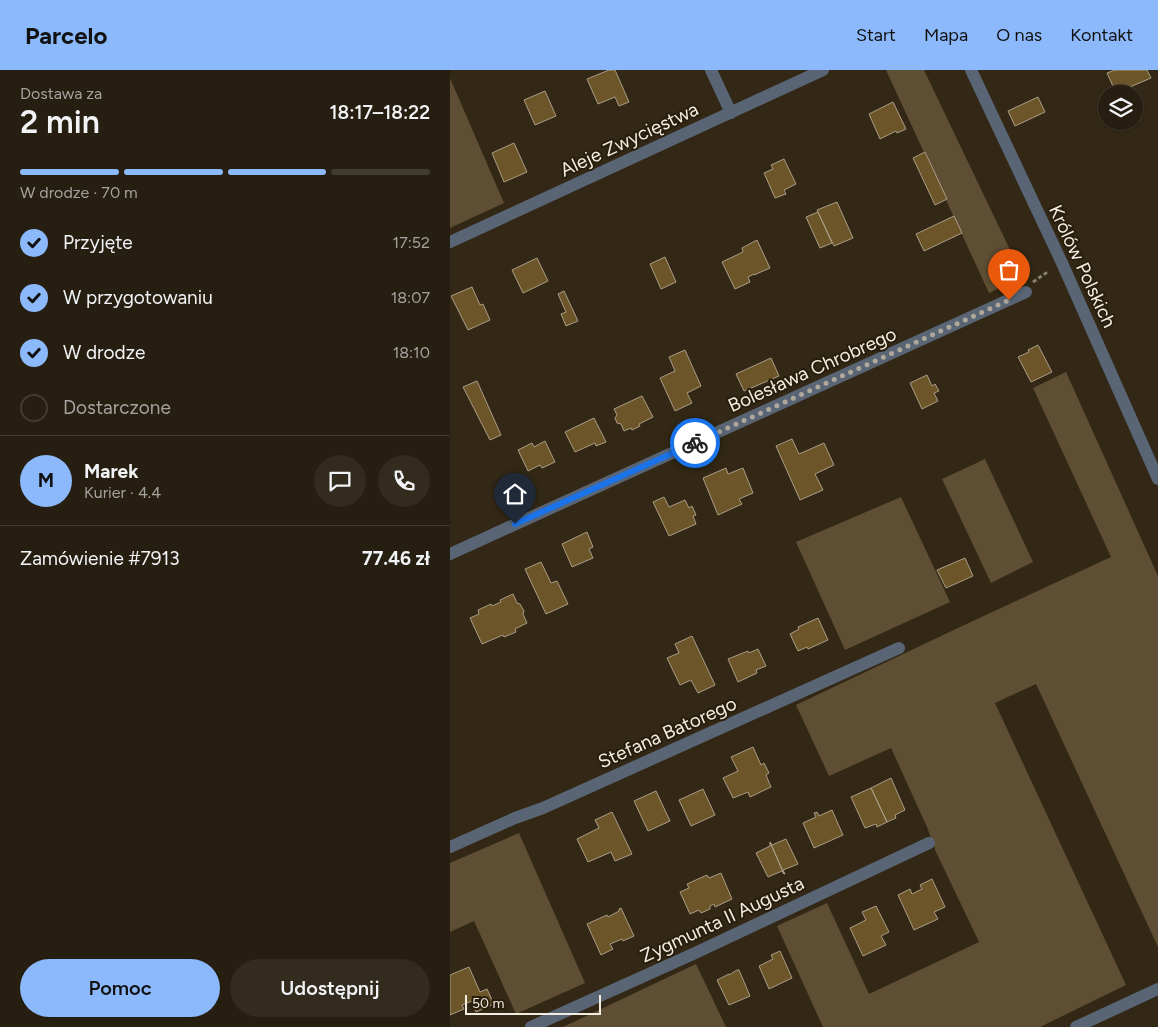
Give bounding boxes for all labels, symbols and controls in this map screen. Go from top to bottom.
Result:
text: Parcelo [25,21,107,50]
text: Start [856,24,896,46]
text: Mapa [924,24,968,46]
text: O nas [996,24,1042,46]
text: Kontakt [1070,24,1133,46]
text: Dostawa za [20,84,102,103]
map controls [1098,85,1143,130]
button: layers [1098,85,1143,130]
street label: Aleje Zwycięstwa [556,97,702,182]
text: 18:17–18:22 [330,101,430,124]
text: 2 min [20,103,100,141]
text: W drodze · 70 m [20,183,138,202]
street label: Królów Polskich [1044,201,1121,331]
icon: check [20,229,48,257]
text: Przyjęte [63,231,133,254]
text: 17:52 [393,233,430,252]
pin [988,249,1030,300]
icon: bag [995,256,1023,284]
icon: check [20,284,48,312]
text: W przygotowaniu [63,286,213,309]
text: 18:07 [391,288,430,307]
street label: Bolesława Chrobrego [724,322,900,417]
icon: check [20,339,48,367]
text: W drodze [63,341,145,364]
text: 18:10 [393,343,430,362]
text: Dostarczone [63,396,171,419]
courier [670,418,720,468]
icon: bike [681,429,709,457]
button: chat [314,455,366,507]
button: phone [378,455,430,507]
text: Marek [84,460,138,483]
text: M [38,469,54,492]
pin [494,473,536,524]
icon: home [501,480,529,508]
text: Kurier · 4.4 [84,483,161,502]
text: Zamówienie #7913 [20,547,180,570]
text: 77.46 zł [362,547,430,570]
street label: Stefana Batorego [594,692,740,773]
street label: Zygmunta II Augusta [637,871,808,967]
button: Pomoc [20,959,220,1017]
button: Udostępnij [230,959,430,1017]
scale bar [465,992,601,1015]
text: 50 m [472,995,504,1012]

